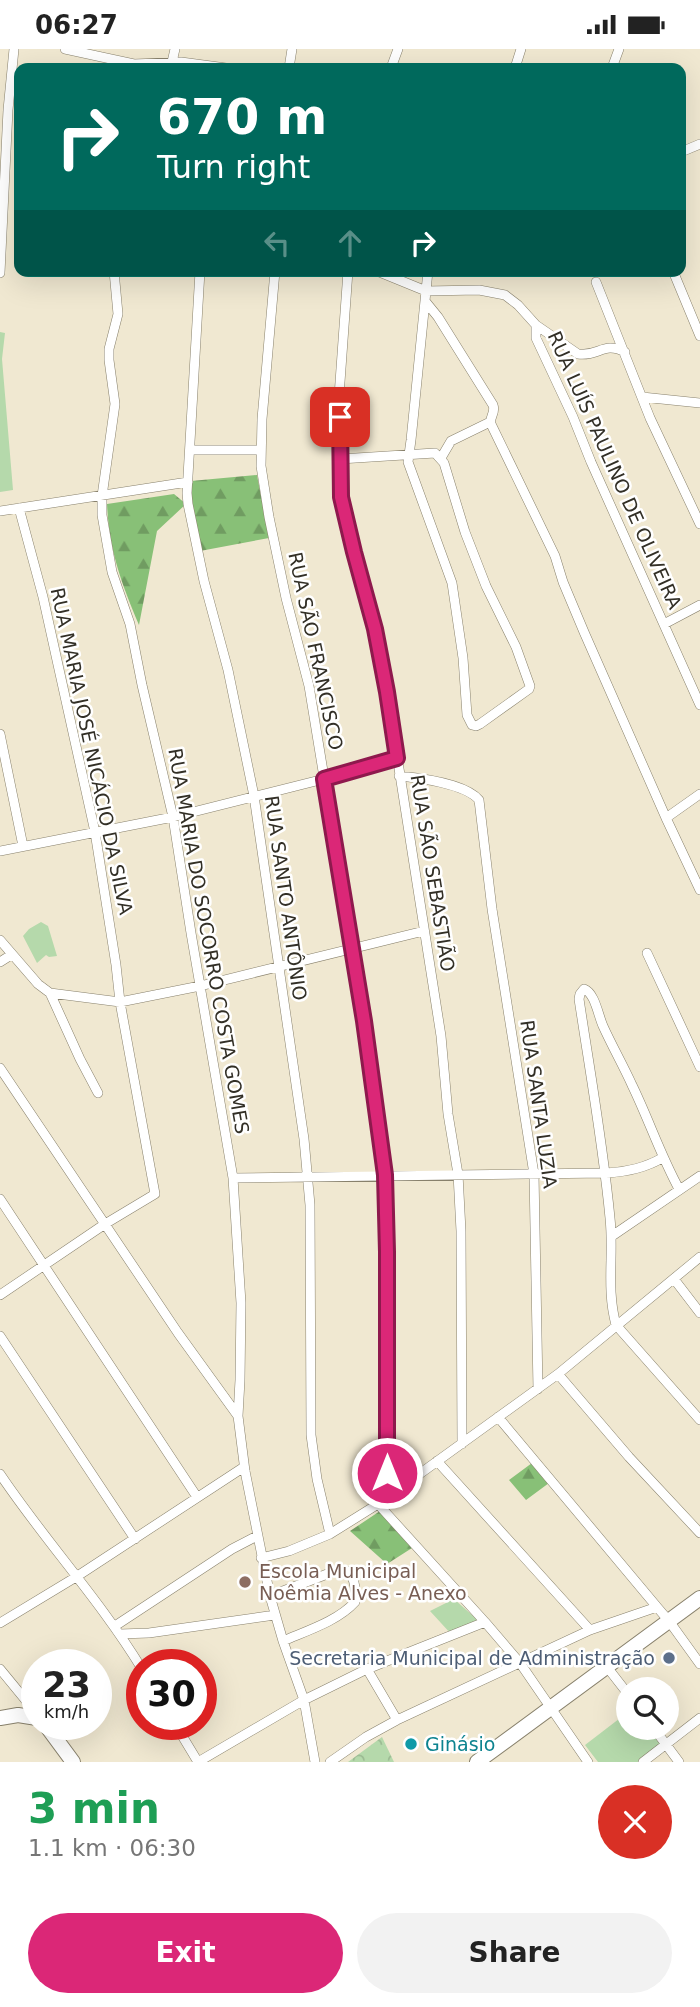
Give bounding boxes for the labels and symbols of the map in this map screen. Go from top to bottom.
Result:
street label: RUA LUÍS PAULINO DE OLIVEIRA [544,328,686,612]
pin [310,387,370,447]
street label: RUA SÃO FRANCISCO [284,550,348,752]
street label: RUA MARIA JOSÉ NICÁCIO DA SILVA [47,585,137,917]
street label: RUA MARIA DO SOCORRO COSTA GOMES [164,746,254,1136]
street label: RUA SÃO SEBASTIÃO [407,773,459,973]
street label: RUA SANTO ANTÔNIO [261,794,312,1002]
street label: RUA SANTA LUZIA [516,1018,562,1190]
position arrow [350,1436,424,1510]
place label: Escola Municipal Noêmia Alves - Anexo [259,1560,467,1604]
marker: Escola Municipal Noêmia Alves - Anexo [237,1574,253,1590]
place label: Secretaria Municipal de Administração [289,1647,655,1669]
speed limit sign: 30 [126,1649,217,1740]
marker: Secretaria Municipal de Administração [661,1650,677,1666]
place label: Ginásio [425,1733,496,1755]
marker: Ginásio [403,1736,419,1752]

